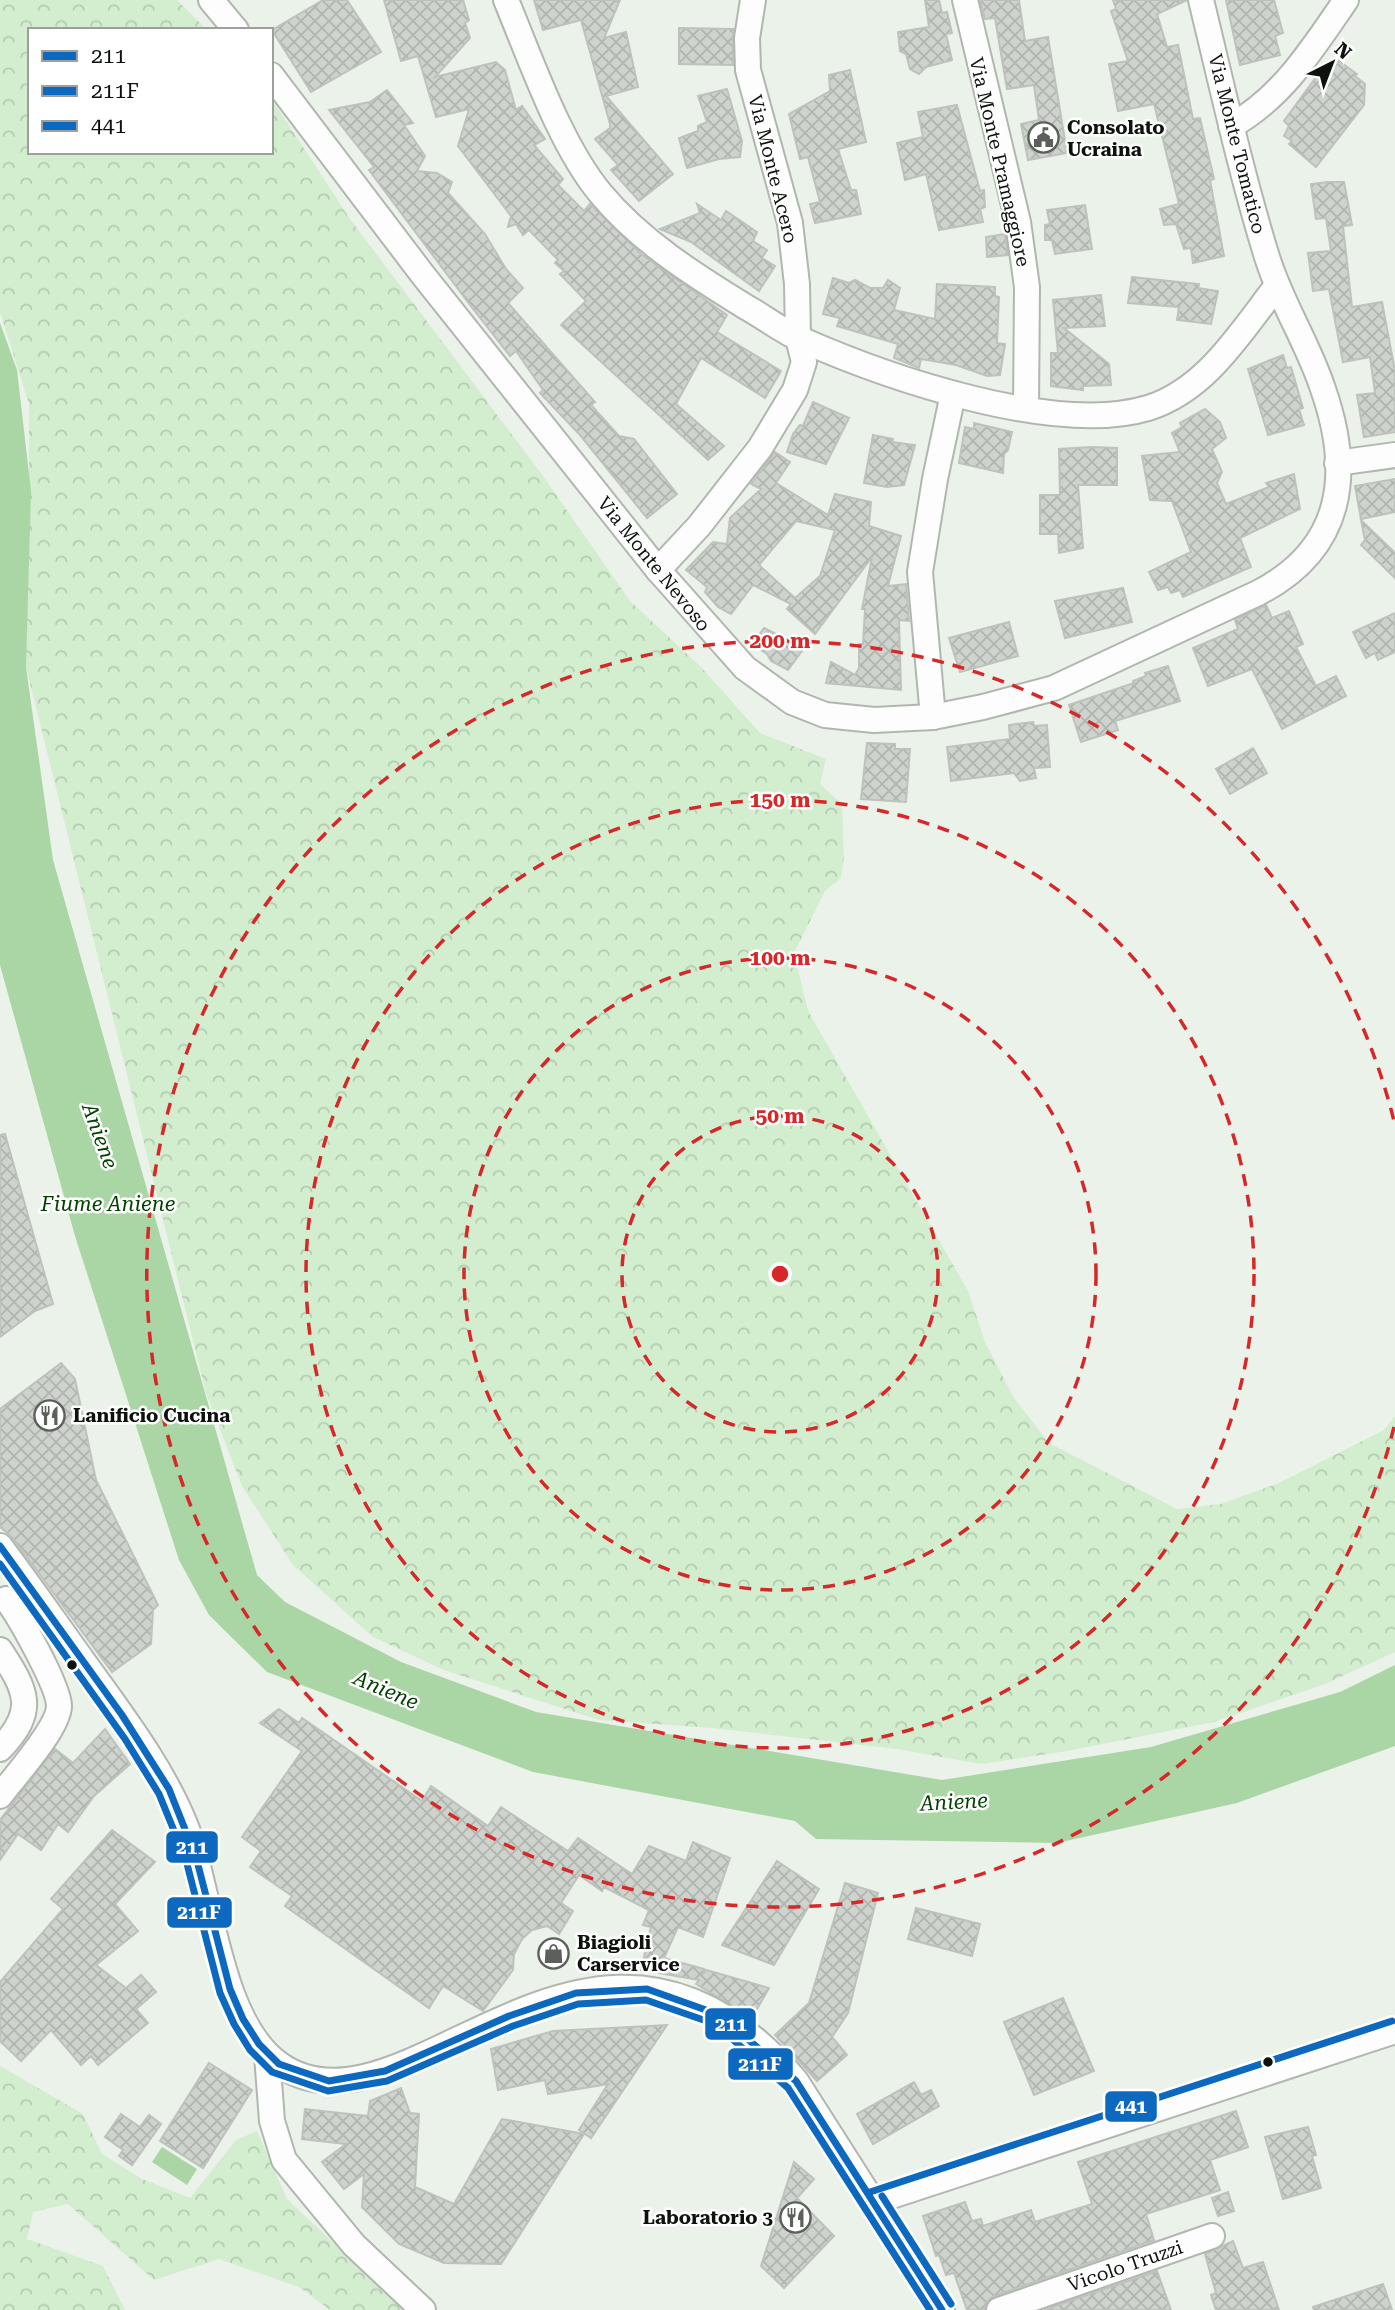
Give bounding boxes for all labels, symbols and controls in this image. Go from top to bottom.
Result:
legend [28,28,273,154]
north arrow [1297,28,1367,98]
text: N [1330,37,1356,64]
text: 211 [91,44,126,68]
street label: Via Monte Tomatico [1204,52,1270,236]
street label: Via Monte Pramaggiore [965,55,1035,269]
text: 211F [91,79,139,103]
street label: Via Monte Acero [743,92,803,246]
text: 441 [91,114,126,138]
place label: Consolato Ucraina [1067,116,1165,161]
public building icon: Consolato Ucraina [1027,121,1061,155]
street label: Via Monte Nevoso [593,492,715,636]
text: 200 m [750,629,810,653]
text: 150 m [750,788,810,812]
text: 100 m [750,946,810,970]
water label: Aniene [76,1098,123,1172]
text: 50 m [755,1104,805,1128]
water label: Fiume Aniene [40,1192,175,1216]
centre of rings [768,1262,792,1286]
restaurant icon: Lanificio Cucina [33,1398,67,1432]
place label: Lanificio Cucina [73,1404,230,1427]
unlabelled marker [65,1658,79,1672]
water label: Aniene [348,1665,422,1714]
water label: Aniene [918,1788,988,1816]
line badge: 211 [165,1830,219,1864]
text: 211 [176,1836,208,1859]
line badge: 211F [166,1896,233,1929]
text: 211F [177,1901,221,1924]
place label: Biagioli Carservice [577,1931,680,1976]
shop icon: Biagioli Carservice [537,1936,571,1970]
line badge: 211 [704,2007,757,2041]
text: 211 [715,2013,747,2036]
line badge: 211F [727,2047,794,2081]
text: 211F [738,2053,782,2076]
unlabelled marker [1261,2055,1275,2069]
line badge: 441 [1104,2090,1158,2123]
text: 441 [1115,2095,1147,2118]
restaurant icon: Laboratorio 3 [779,2200,813,2234]
place label: Laboratorio 3 [643,2206,773,2229]
street label: Vicolo Truzzi [1064,2236,1186,2296]

